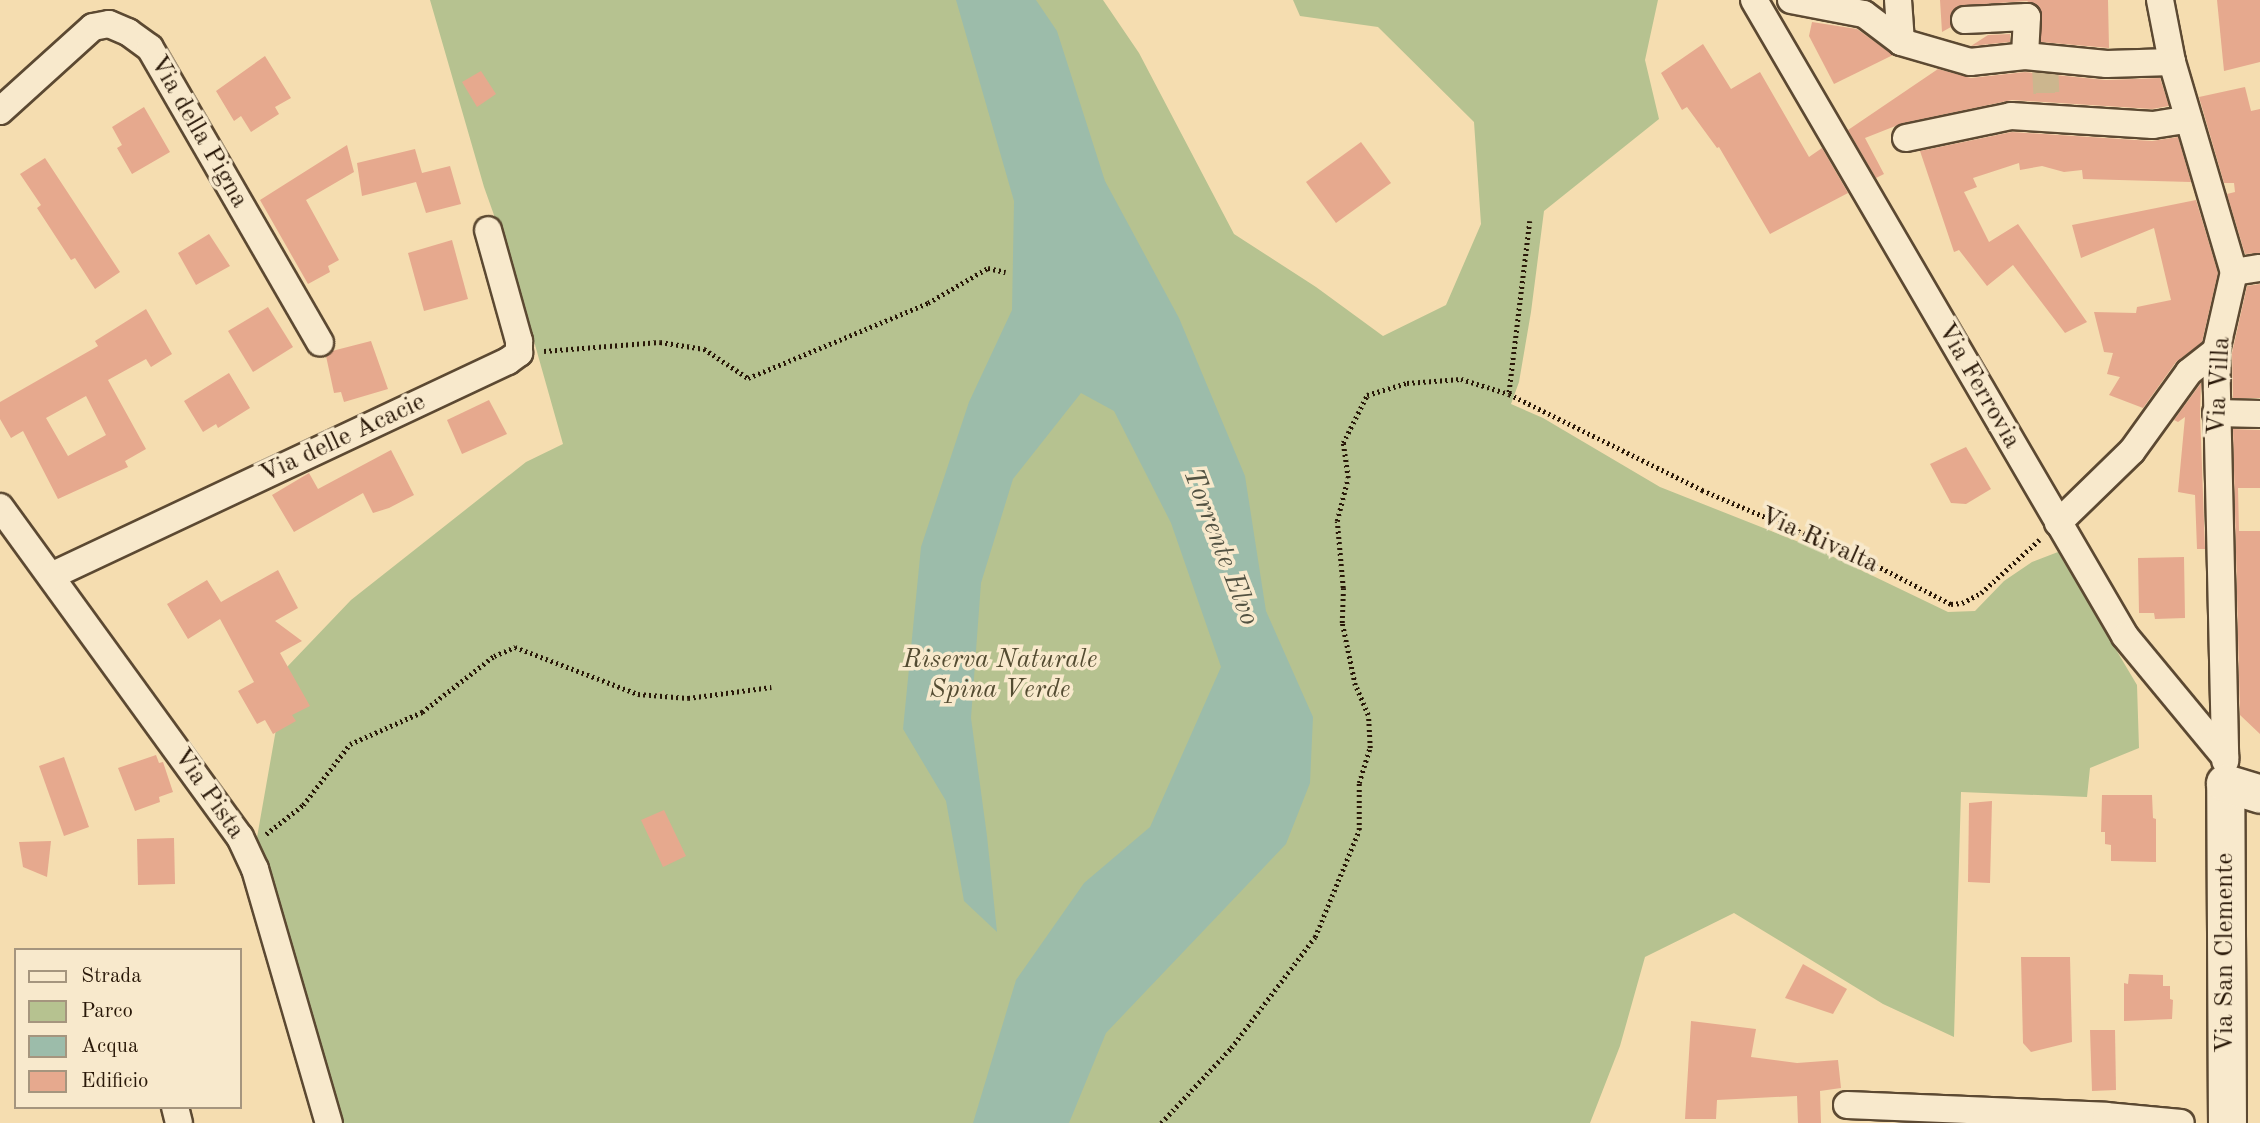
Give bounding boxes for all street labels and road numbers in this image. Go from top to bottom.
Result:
street label: Via della Pigna [142,50,254,214]
street label: Via Ferrovia [1929,317,2027,455]
street label: Via Villa [2202,336,2238,436]
street label: Via delle Acacie [255,387,431,491]
street label: Via Rivalta [1755,501,1883,581]
street label: Via Pista [165,742,251,846]
street label: Via San Clemente [2210,853,2242,1053]

